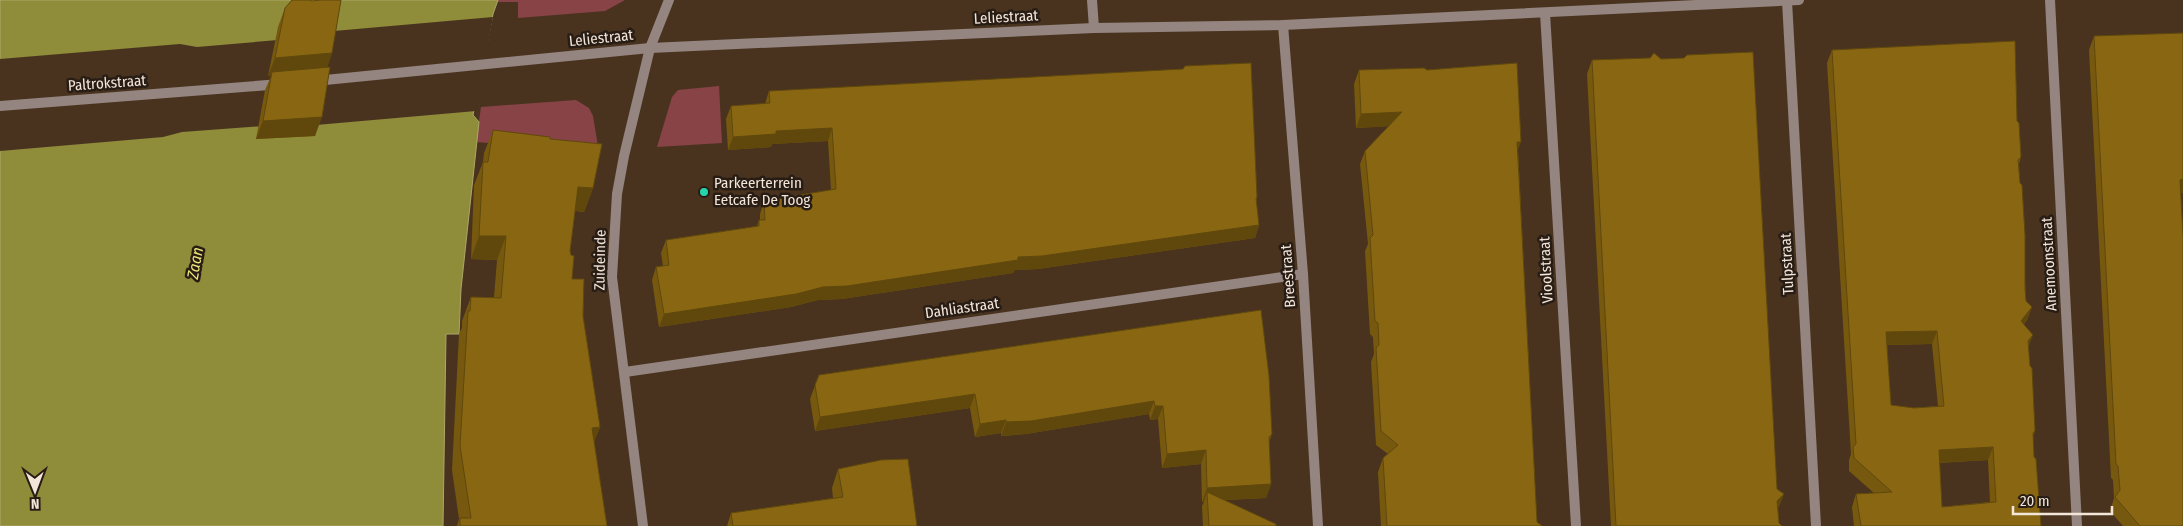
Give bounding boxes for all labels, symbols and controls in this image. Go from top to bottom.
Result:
street label: Leliestraat [973,6,1039,28]
street label: Leliestraat [568,26,634,50]
street label: Paltrokstraat [67,71,147,95]
place label: Parkeerterrein Eetcafe De Toog [714,174,810,209]
marker: Parkeerterrein Eetcafe De Toog [698,186,710,198]
street label: Anemoonstraat [2038,216,2060,311]
street label: Zuideinde [590,229,610,291]
street label: Tulpstraat [1776,233,1798,295]
street label: Vioolstraat [1535,236,1557,304]
street label: Breestraat [1277,244,1299,308]
water label: Zaan [183,246,207,281]
street label: Dahliastraat [924,294,1000,322]
north arrow [10,466,60,516]
scale bar [2013,484,2112,516]
text: 20 m [2020,492,2050,510]
text: N [31,495,40,512]

